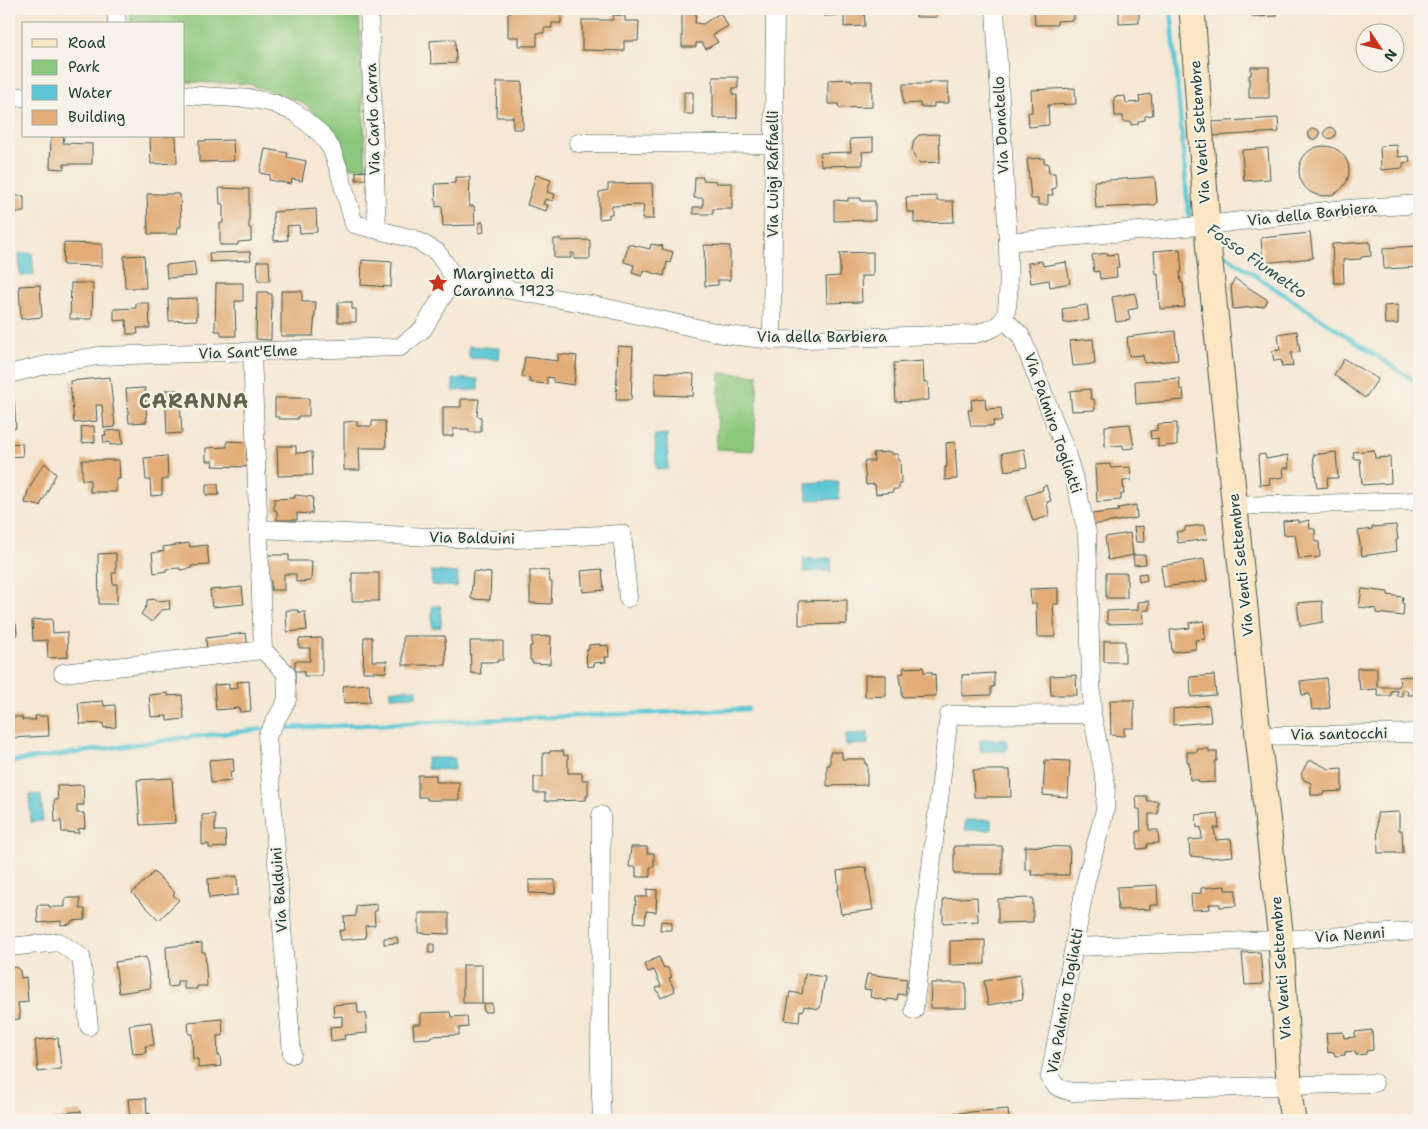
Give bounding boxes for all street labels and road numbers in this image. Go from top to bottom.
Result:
street label: Via Venti Settembre [1185,59,1215,205]
street label: Via Carlo Carra [361,62,385,175]
street label: Via Donatello [988,76,1014,174]
street label: Via Luigi Raffaelli [763,110,783,238]
street label: Via della Barbiera [1246,197,1379,231]
street label: Via della Barbiera [757,327,888,347]
street label: Via Sant'Elme [198,340,298,364]
street label: Via Palmiro Togliatti [1020,350,1086,496]
street label: Via Venti Settembre [1224,492,1258,638]
street label: Via Balduini [429,527,515,549]
street label: Via santocchi [1290,723,1388,745]
street label: Via Balduini [266,846,292,934]
street label: Via Venti Settembre [1266,895,1296,1041]
street label: Via Nenni [1314,923,1386,947]
street label: Via Palmiro Togliatti [1042,927,1088,1075]

